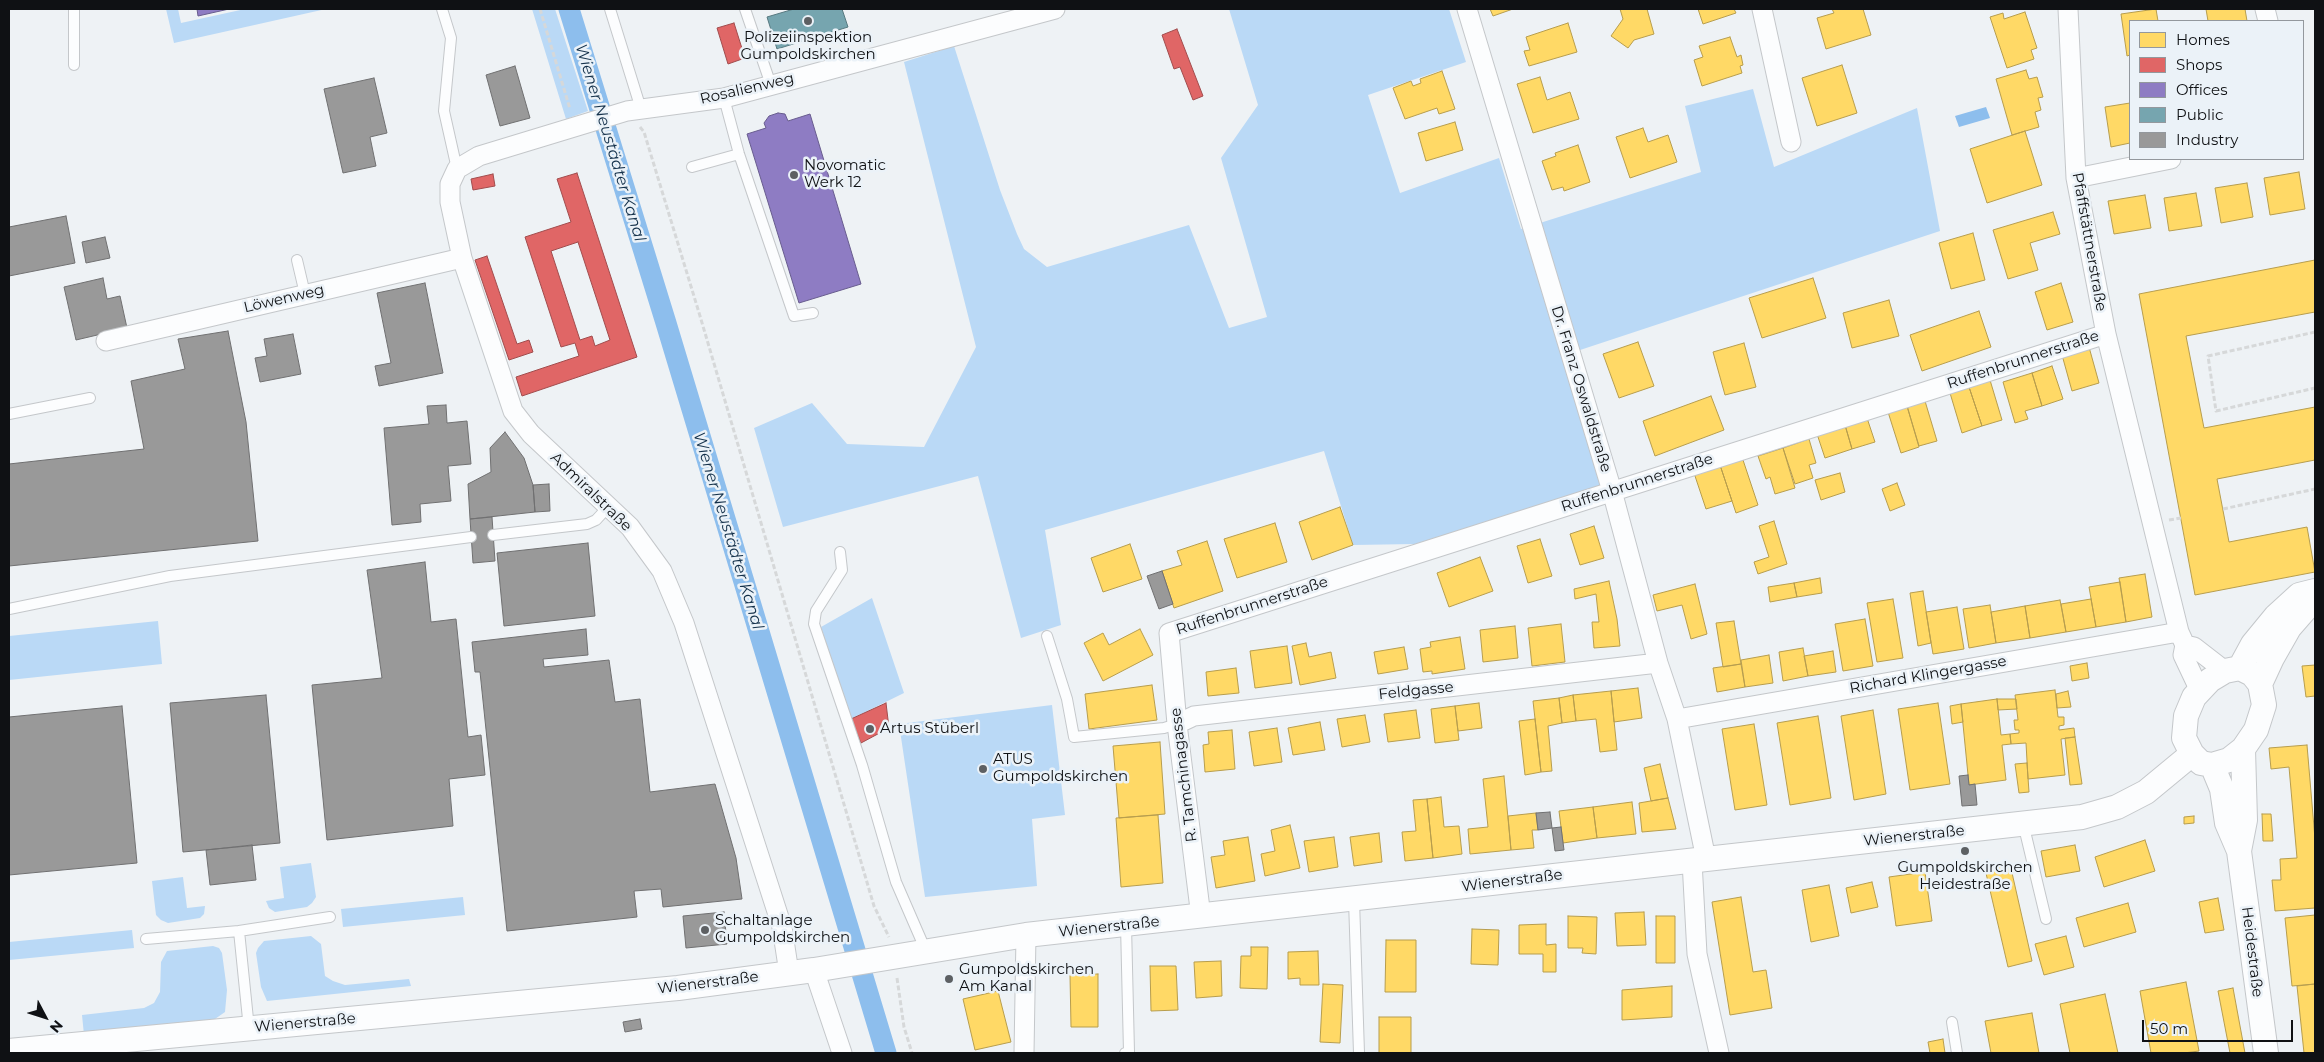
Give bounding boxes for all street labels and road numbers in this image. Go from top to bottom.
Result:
street label: Rosalienweg [698,69,796,109]
street label: Pfaffstättnerstraße [2068,171,2110,313]
street label: Löwenweg [242,281,326,317]
street label: Dr. Franz Oswaldstraße [1547,304,1615,474]
street label: Ruffenbrunnerstraße [1945,327,2101,393]
street label: Admiralstraße [547,449,635,535]
street label: Ruffenbrunnerstraße [1559,450,1715,516]
street label: Ruffenbrunnerstraße [1174,573,1330,639]
street label: Richard Klingergasse [1848,652,2008,698]
street label: Feldgasse [1378,678,1454,704]
street label: R. Tamchinagasse [1167,707,1201,843]
street label: Wienerstraße [1863,822,1965,850]
street label: Wienerstraße [1461,866,1563,896]
street label: Heidestraße [2238,906,2266,998]
street label: Wienerstraße [1058,913,1160,941]
street label: Wienerstraße [657,968,759,998]
street label: Wienerstraße [254,1010,356,1036]

